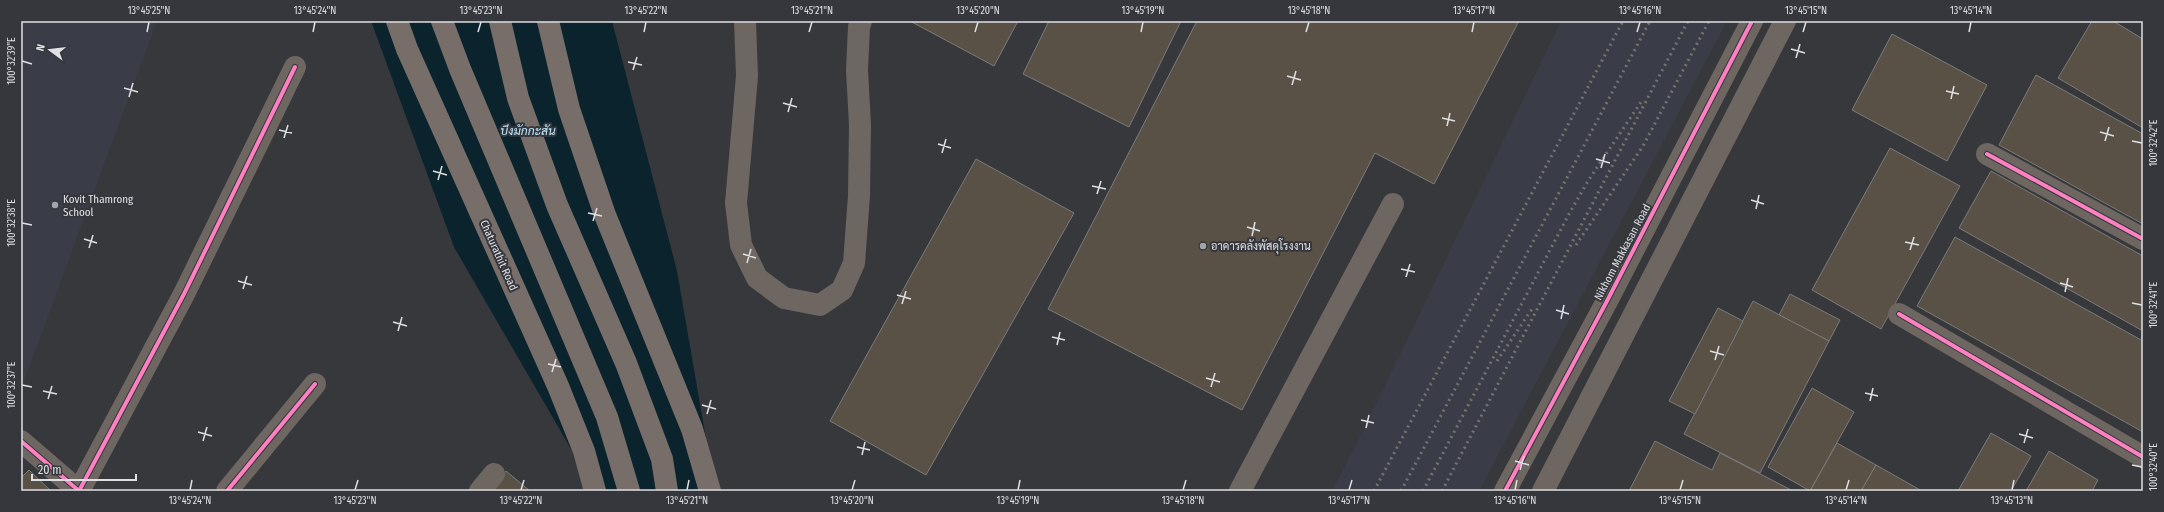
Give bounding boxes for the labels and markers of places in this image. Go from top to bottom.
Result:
place label: Kovit Thamrong School [63,193,134,219]
marker: Kovit Thamrong School [50,200,60,210]
place label: อาคารคลังพัสดุโรงงาน [1211,238,1311,255]
marker: อาคารคลังพัสดุโรงงาน [1198,241,1208,251]

